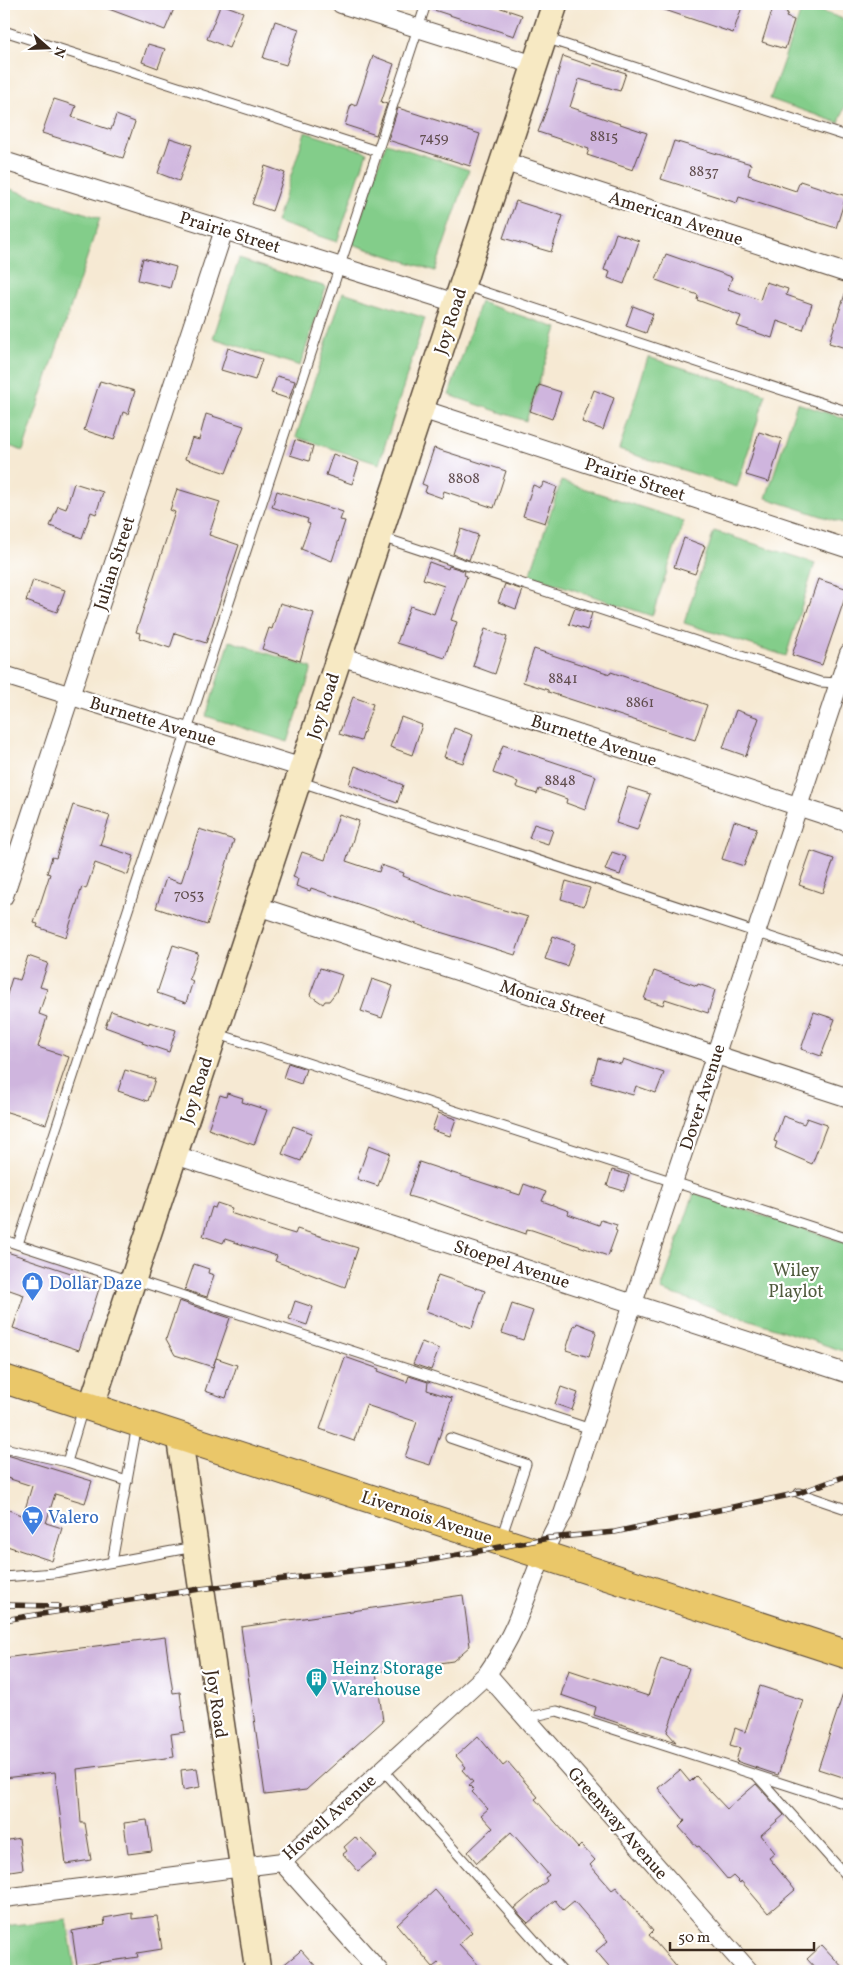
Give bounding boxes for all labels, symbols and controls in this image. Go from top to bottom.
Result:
north arrow [22,22,72,72]
text: N [48,44,69,60]
house number: 8815 [590,127,618,148]
house number: 7459 [420,128,449,149]
house number: 8837 [689,162,719,183]
street label: American Avenue [605,186,746,253]
street label: Prairie Street [176,206,283,261]
street label: Joy Road [429,285,474,358]
street label: Prairie Street [581,452,688,508]
house number: 8808 [448,469,480,490]
street label: Julian Street [88,513,142,614]
house number: 8841 [548,669,578,690]
street label: Joy Road [302,670,347,743]
street label: Burnette Avenue [86,691,219,754]
house number: 8861 [626,693,654,714]
street label: Burnette Avenue [527,709,660,774]
house number: 8848 [544,771,576,792]
house number: 7053 [174,885,204,906]
street label: Monica Street [496,975,609,1032]
street label: Dover Avenue [674,1041,732,1154]
street label: Joy Road [175,1054,220,1127]
street label: Stoepel Avenue [450,1235,573,1296]
park label: Wiley Playlot [768,1259,824,1305]
shop icon: Dollar Daze [21,1271,45,1302]
place label: Dollar Daze [49,1272,142,1297]
street label: Livernois Avenue [358,1485,495,1551]
supermarket icon: Valero [20,1505,44,1536]
place label: Valero [48,1506,99,1531]
place label: Heinz Storage Warehouse [332,1657,443,1703]
building icon: Heinz Storage Warehouse [304,1666,328,1697]
street label: Joy Road [198,1668,233,1740]
street label: Greenway Avenue [561,1762,673,1886]
street label: Howell Avenue [278,1769,382,1867]
scale bar [670,1920,814,1952]
text: 50 m [678,1928,710,1949]

